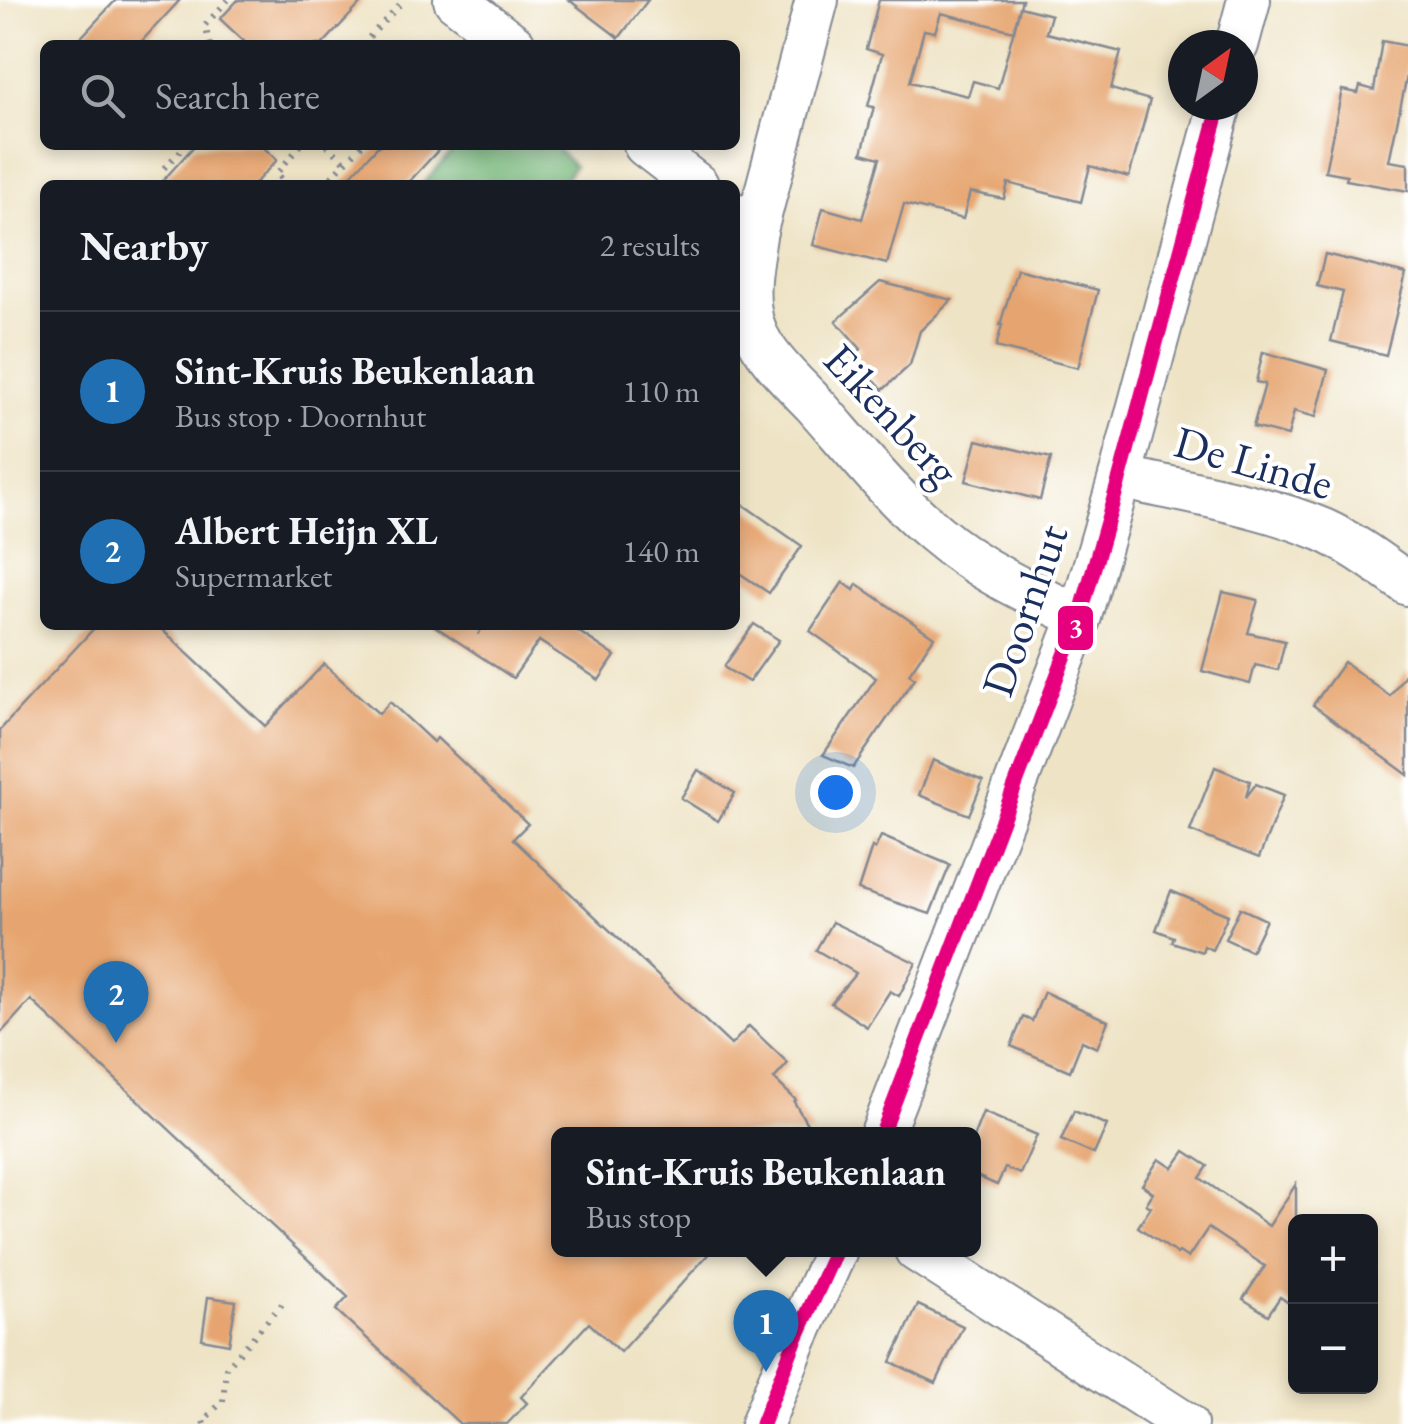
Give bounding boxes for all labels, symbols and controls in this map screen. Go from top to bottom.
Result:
north arrow [1168,30,1258,120]
search box [40,40,740,150]
icon: search [75,68,130,123]
text: Search here [155,71,320,120]
text: Nearby [80,218,209,273]
text: 2 results [600,224,700,266]
street label: Eikenberg [811,331,973,498]
text: Sint-Kruis Beukenlaan [175,346,535,395]
text: 1 [104,370,121,412]
text: 110 m [623,370,700,412]
text: Bus stop · Doornhut [175,395,426,437]
street label: De Linde [1168,412,1340,512]
text: Albert Heijn XL [175,506,438,555]
street label: Doornhut [968,516,1080,704]
text: 2 [104,530,121,572]
text: 140 m [623,530,700,572]
text: Supermarket [175,555,332,597]
line badge: 3 [1056,604,1095,652]
text: 3 [1069,609,1083,645]
your location [810,767,861,818]
pin: 2 [84,960,148,1043]
popup [551,1127,981,1257]
text: Sint-Kruis Beukenlaan [586,1147,946,1196]
text: Bus stop [586,1196,691,1238]
map controls [1288,1214,1378,1394]
button: + [1288,1214,1378,1304]
pin: 1 [734,1290,798,1372]
button: − [1288,1304,1378,1394]

